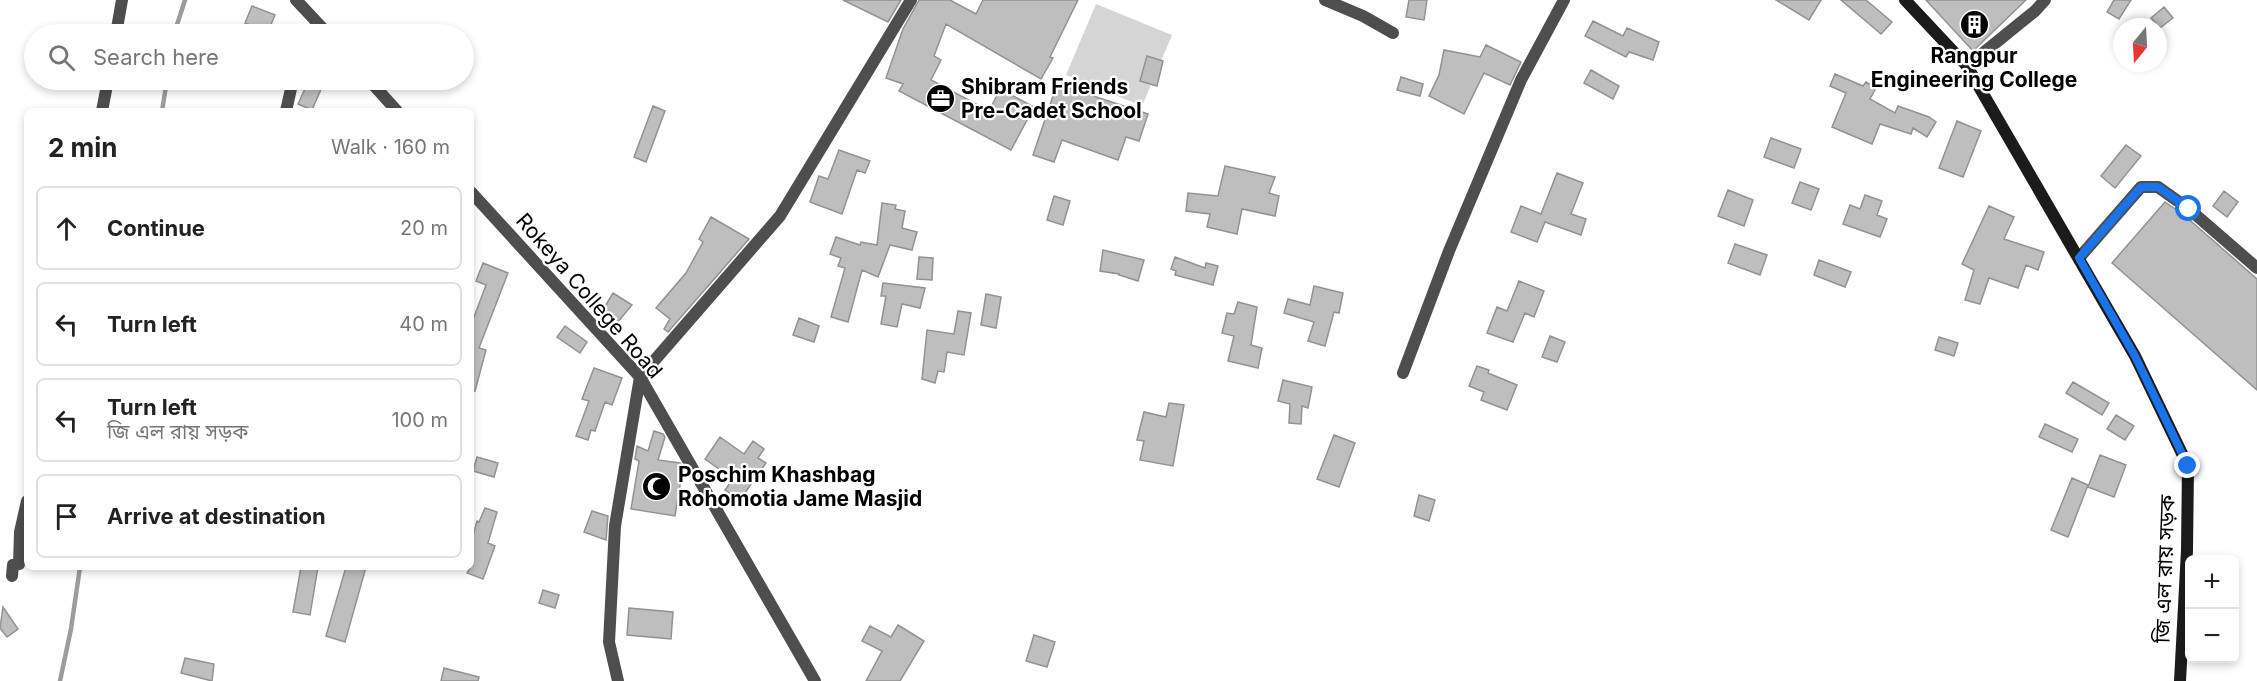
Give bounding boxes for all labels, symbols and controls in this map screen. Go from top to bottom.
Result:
building icon: Rangpur Engineering College [1958,9,1990,41]
north arrow [2113,18,2167,72]
search box [24,24,474,90]
icon: search [45,41,78,74]
place label: Rangpur Engineering College [1871,43,2077,92]
text: Search here [93,44,219,70]
place label: Shibram Friends Pre-Cadet School [961,74,1142,123]
office icon: Shibram Friends Pre-Cadet School [924,83,956,115]
text: 2 min [48,132,118,163]
text: Walk · 160 m [331,135,450,159]
route start [2175,195,2201,221]
street label: Rokeya College Road [511,208,668,383]
icon: ahead [50,212,83,245]
text: Continue [107,215,205,241]
text: 20 m [400,216,448,240]
icon: left [50,308,83,341]
text: Turn left [107,311,197,337]
text: 40 m [399,312,448,336]
text: Turn left [107,394,197,420]
icon: left [50,404,83,437]
text: 100 m [391,408,448,432]
text: জি এল রায় সড়ক [107,420,248,444]
route end [2174,452,2200,478]
place label: Poschim Khashbag Rohomotia Jame Masjid [678,462,922,511]
mosque icon: Poschim Khashbag Rohomotia Jame Masjid [641,471,673,503]
street label: জি এল রায় সড়ক [2149,493,2180,645]
icon: arrive [50,500,83,533]
text: Arrive at destination [107,503,326,529]
map controls [2185,555,2239,663]
button: + [2185,555,2239,609]
button: − [2185,609,2239,663]

